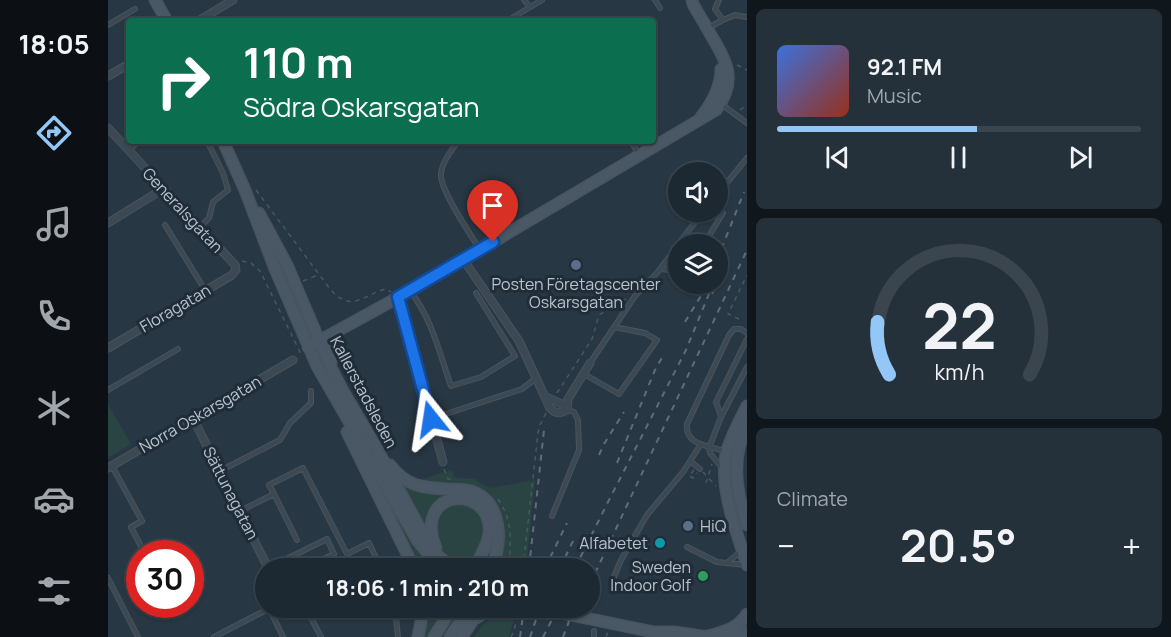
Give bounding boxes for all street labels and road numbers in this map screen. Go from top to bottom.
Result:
street label: Generalsgatan [138,163,228,257]
street label: Floragatan [135,279,215,337]
street label: Kallerstadsleden [325,332,403,452]
street label: Norra Oskarsgatan [135,370,265,458]
street label: Sättunagatan [198,443,264,543]

